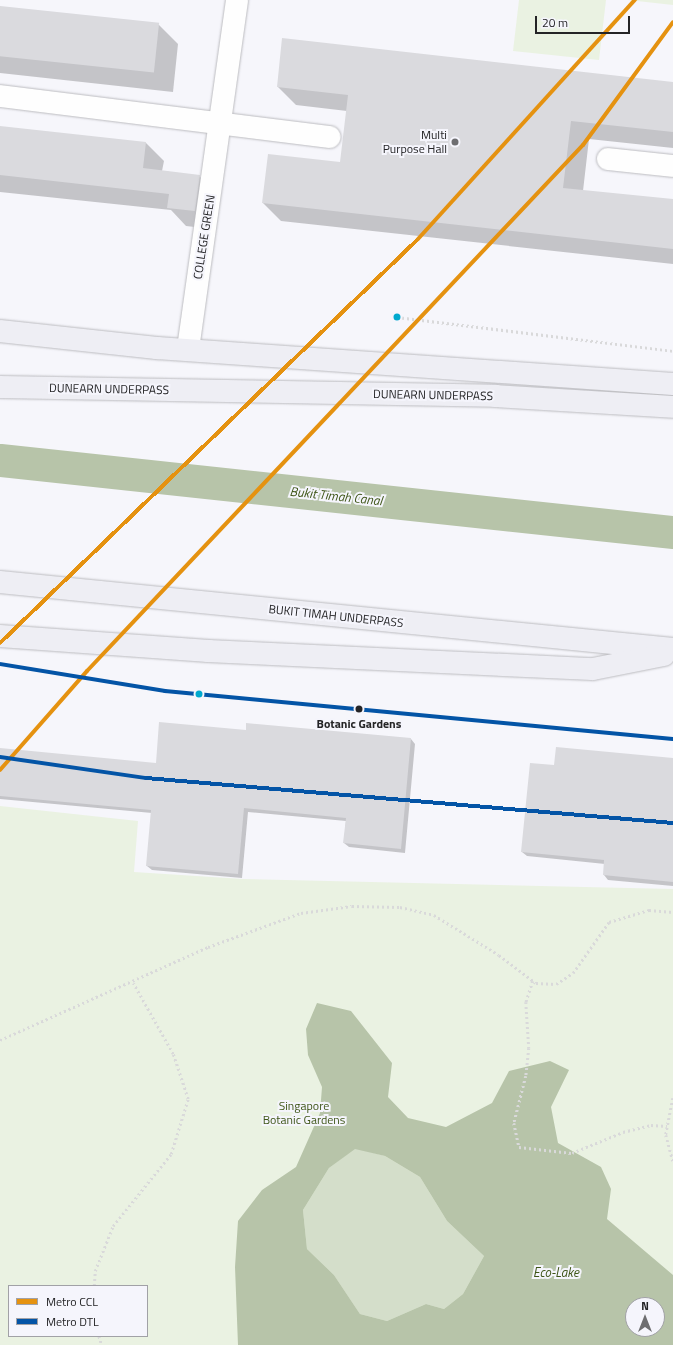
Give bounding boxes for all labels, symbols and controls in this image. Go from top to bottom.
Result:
scale bar [537,8,632,34]
text: 20 m [542,13,568,32]
place label: Multi Purpose Hall [383,128,447,156]
marker: Multi Purpose Hall [450,137,460,147]
street label: COLLEGE GREEN [190,194,218,280]
unlabelled marker [392,312,402,322]
street label: DUNEARN UNDERPASS [49,381,169,397]
street label: DUNEARN UNDERPASS [373,387,493,403]
water label: Bukit Timah Canal [289,483,383,509]
street label: BUKIT TIMAH UNDERPASS [268,602,404,630]
unlabelled marker [194,689,204,699]
marker: Botanic Gardens [353,703,365,715]
place label: Botanic Gardens [317,717,401,731]
park label: Singapore Botanic Gardens [263,1099,345,1127]
water label: Eco-Lake [533,1264,579,1280]
legend [8,1285,148,1337]
text: Metro CCL [46,1292,98,1311]
north arrow [625,1297,665,1337]
text: N [641,1298,649,1314]
text: Metro DTL [46,1312,99,1331]

